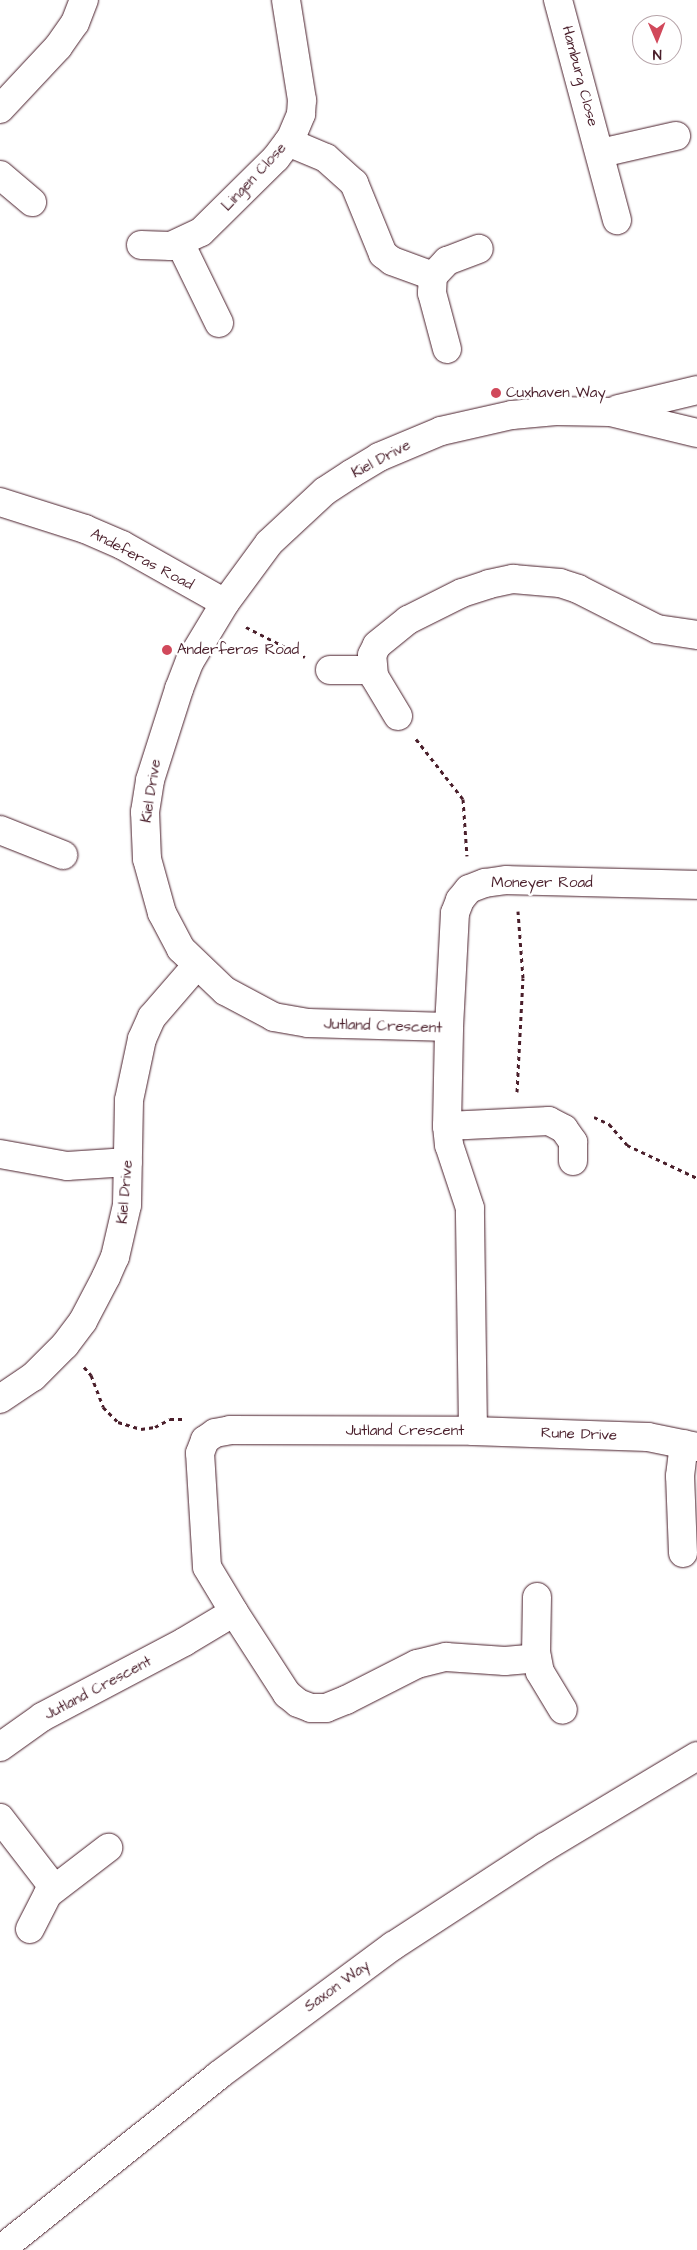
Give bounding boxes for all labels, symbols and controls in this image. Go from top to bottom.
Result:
north arrow [632,15,682,65]
street label: Hamburg Close [558,24,602,128]
text: N [653,44,662,64]
street label: Lingen Close [218,139,290,215]
place label: Cuxhaven Way [506,384,606,402]
marker: Cuxhaven Way [490,387,502,399]
street label: Kiel Drive [349,436,413,482]
street label: Andeferas Road [88,524,196,594]
place label: Anderferas Road [177,641,299,659]
marker: Anderferas Road [161,644,173,656]
street label: Kiel Drive [137,758,165,824]
street label: Moneyer Road [491,874,593,892]
street label: Jutland Crescent [323,1015,443,1037]
street label: Kiel Drive [113,1159,137,1225]
street label: Jutland Crescent [346,1422,464,1440]
street label: Rune Drive [541,1424,617,1444]
street label: Jutland Crescent [41,1652,155,1724]
street label: Saxon Way [301,1956,373,2016]

